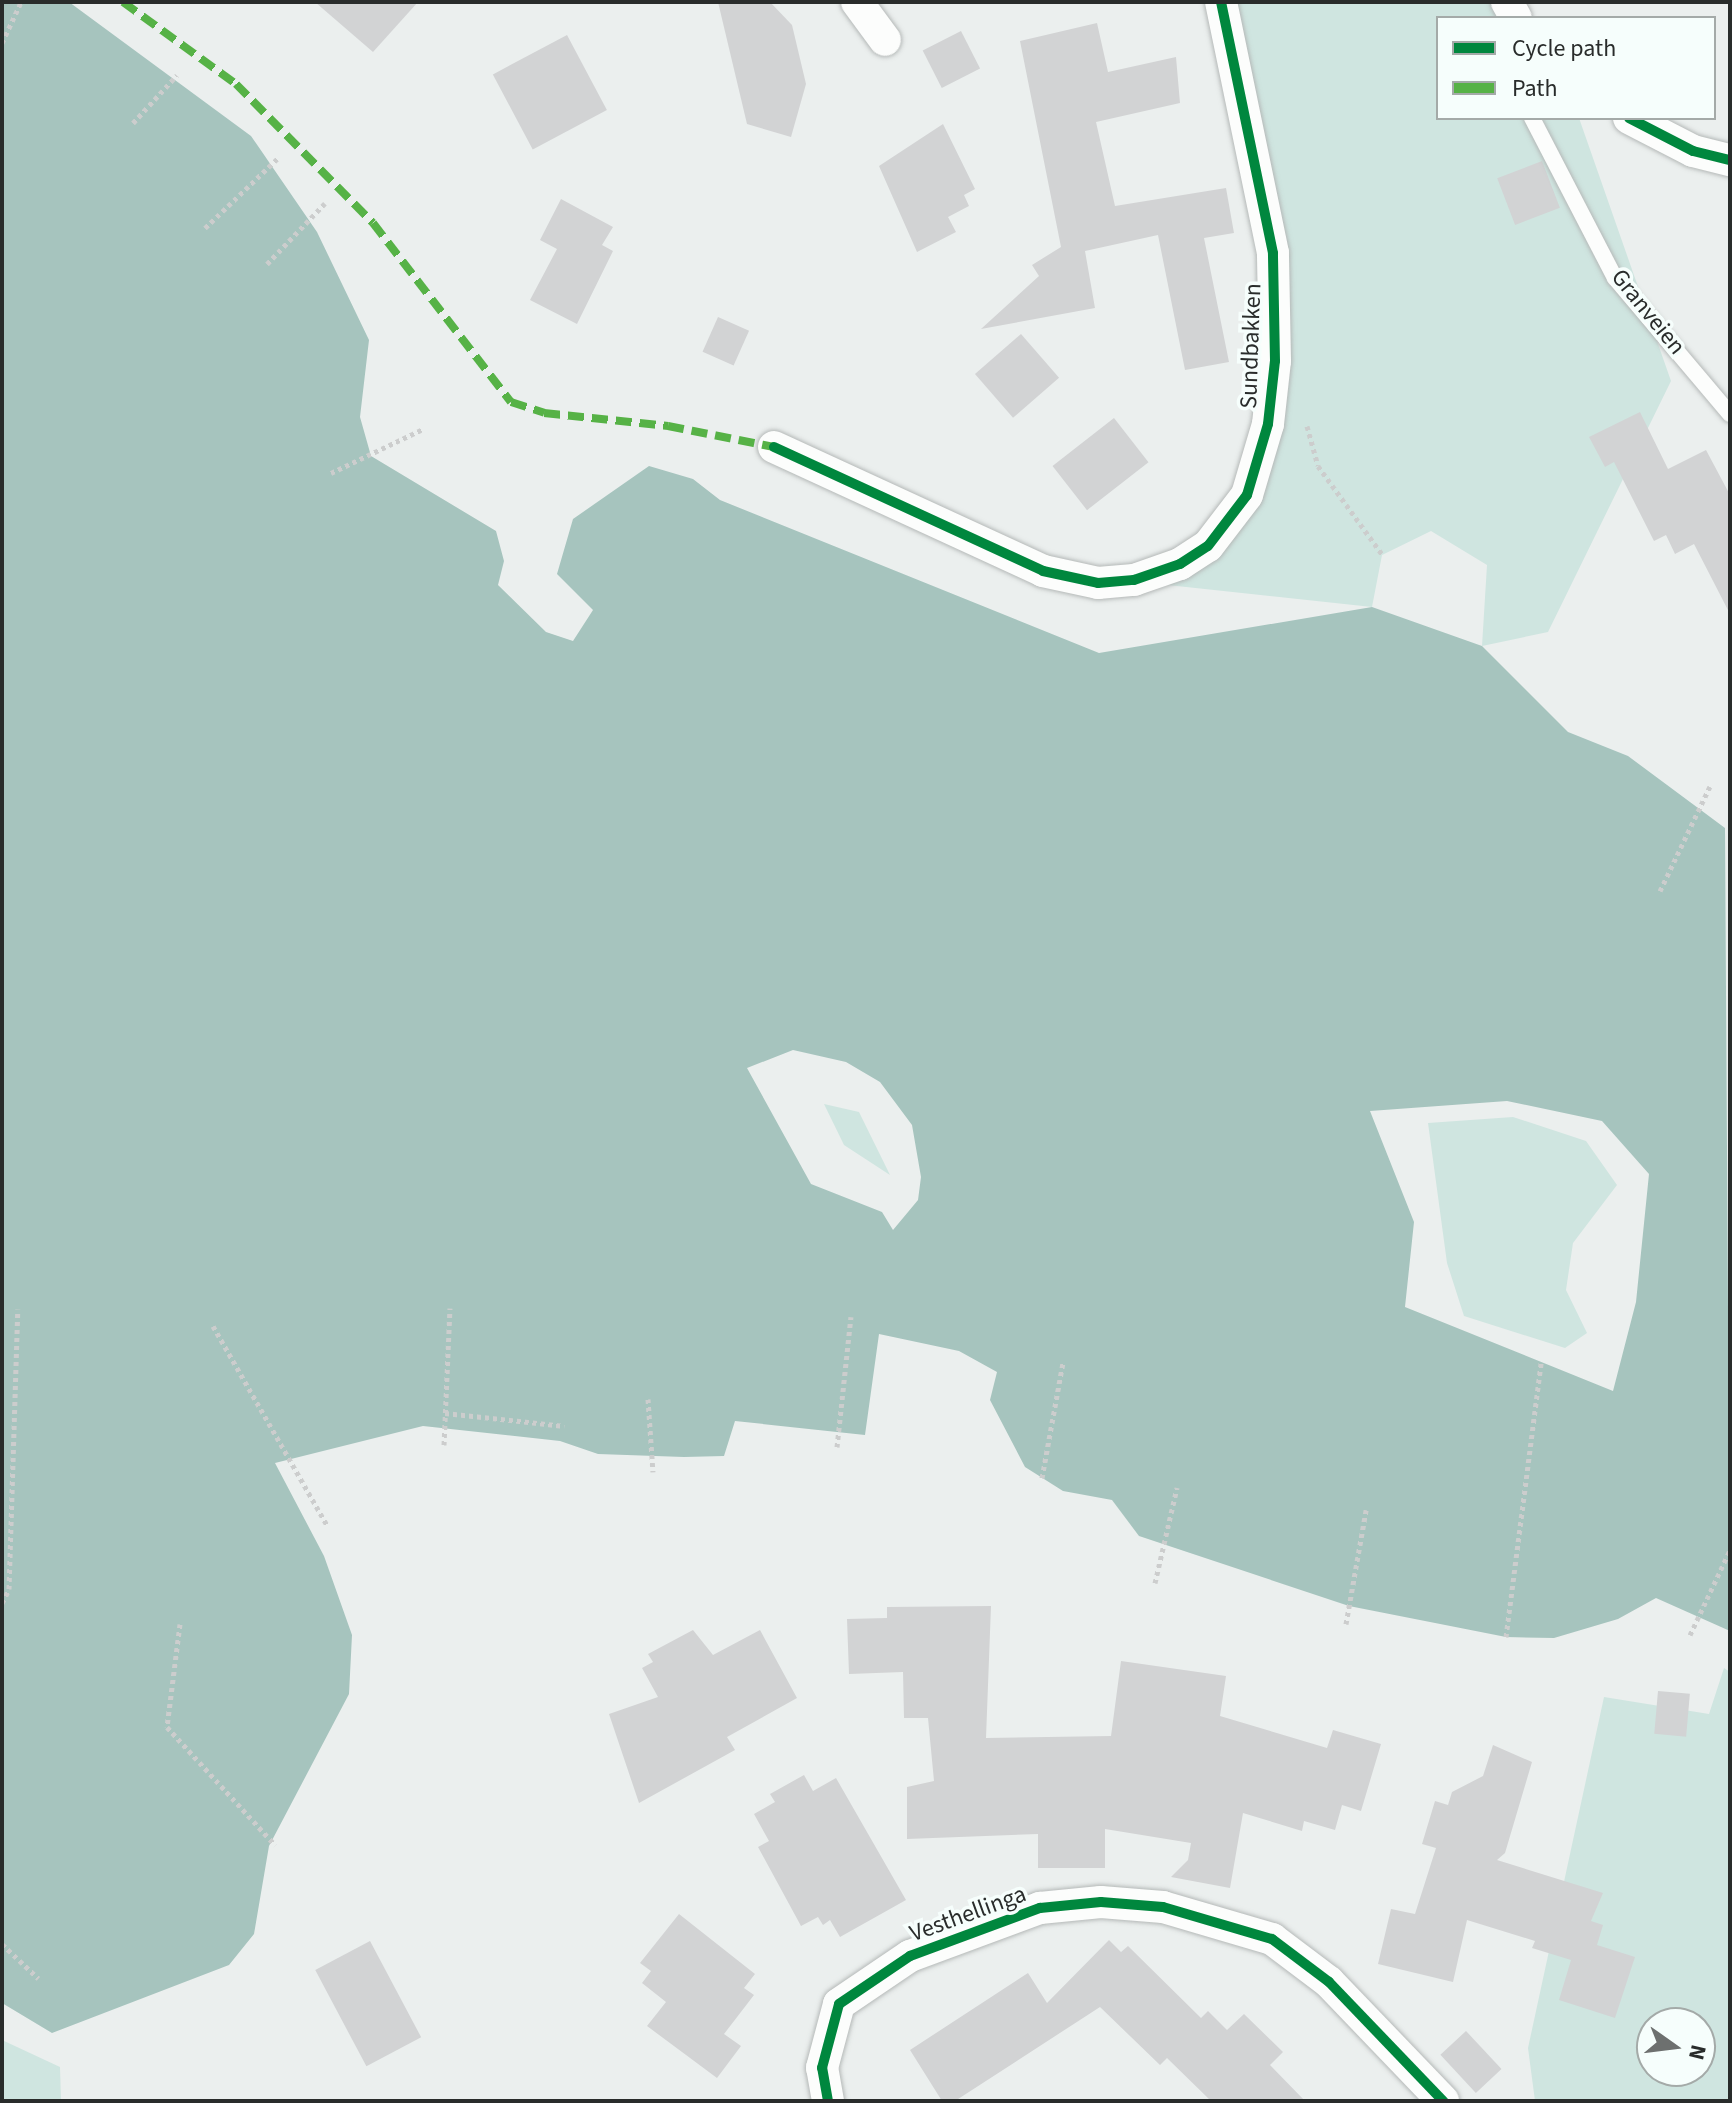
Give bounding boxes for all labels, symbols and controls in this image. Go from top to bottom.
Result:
legend [1436,16,1716,120]
text: Cycle path [1512,31,1616,66]
text: Path [1512,71,1558,106]
street label: Granveien [1605,263,1691,361]
street label: Sundbakken [1234,283,1268,409]
street label: Vesthellinga [906,1880,1030,1948]
north arrow [1636,2007,1716,2087]
text: N [1680,2041,1715,2063]

